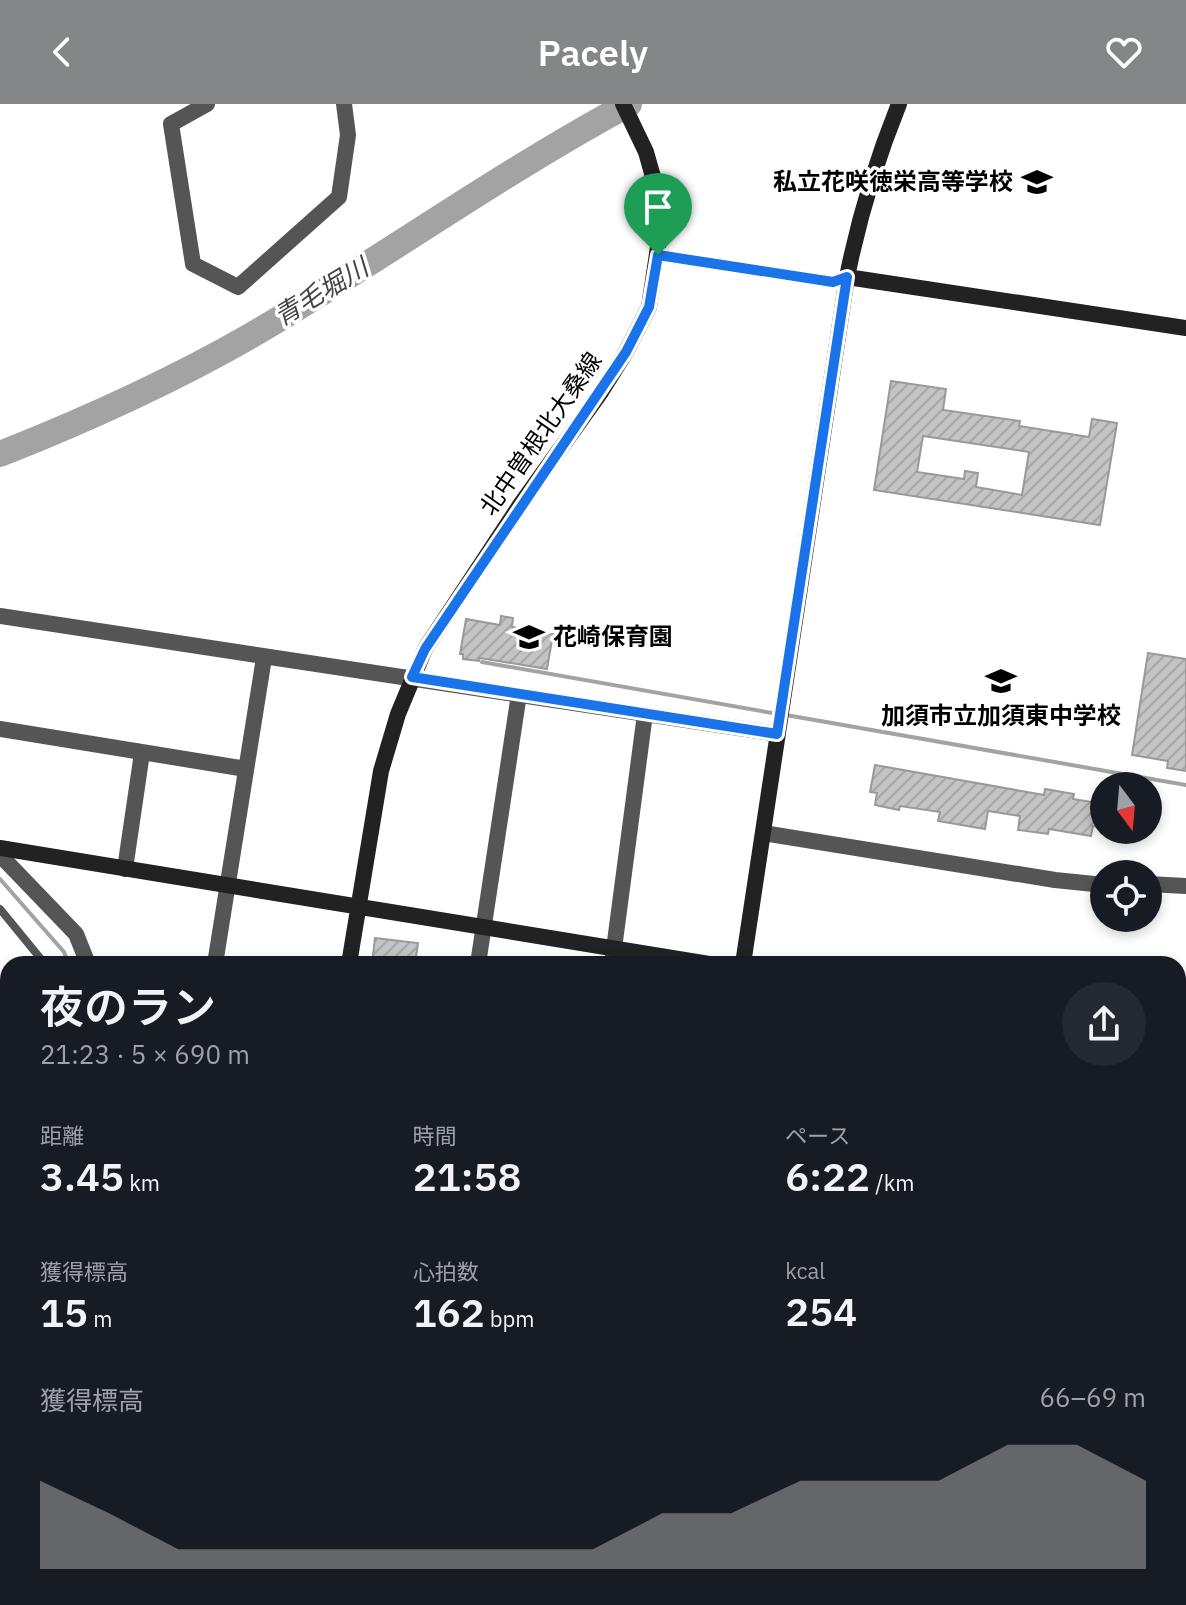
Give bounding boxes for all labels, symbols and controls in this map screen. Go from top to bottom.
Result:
text: Pacely [538,29,648,76]
icon: back [40,30,84,74]
icon: heart [1102,30,1146,74]
place label: 私立花咲徳栄高等学校 [773,165,1013,197]
school or university icon: 私立花咲徳栄高等学校 [1020,165,1054,199]
pin [624,173,692,255]
icon: arrive [636,185,680,229]
water label: 青毛堀川 [267,248,376,333]
street label: 北中曽根北大桑線 [472,346,608,521]
school or university icon: 花崎保育園 [512,620,546,654]
place label: 花崎保育園 [553,620,673,652]
school or university icon: 加須市立加須東中学校 [984,664,1018,698]
place label: 加須市立加須東中学校 [881,699,1121,731]
north arrow [1090,772,1162,844]
map controls [1090,772,1162,932]
button: locate [1090,860,1162,932]
text: 夜のラン [40,978,216,1035]
button: share [1062,982,1146,1066]
text: 21:23 · 5 × 690 m [40,1037,250,1071]
text: 距離 [40,1121,84,1150]
text: 時間 [413,1121,457,1150]
text: ペース [785,1121,850,1150]
text: 3.45 [40,1150,124,1202]
text: 21:58 [413,1150,521,1202]
text: 6:22 [785,1150,870,1202]
text: km [124,1168,160,1197]
text: /km [870,1168,915,1197]
text: kcal [785,1256,825,1285]
text: 獲得標高 [40,1257,128,1286]
text: 心拍数 [413,1257,479,1286]
text: 254 [785,1285,857,1337]
text: 15 [40,1286,88,1338]
text: 162 [413,1286,485,1338]
text: m [88,1304,112,1333]
text: bpm [485,1304,535,1333]
text: 66–69 m [1039,1380,1146,1414]
text: 獲得標高 [40,1383,144,1417]

